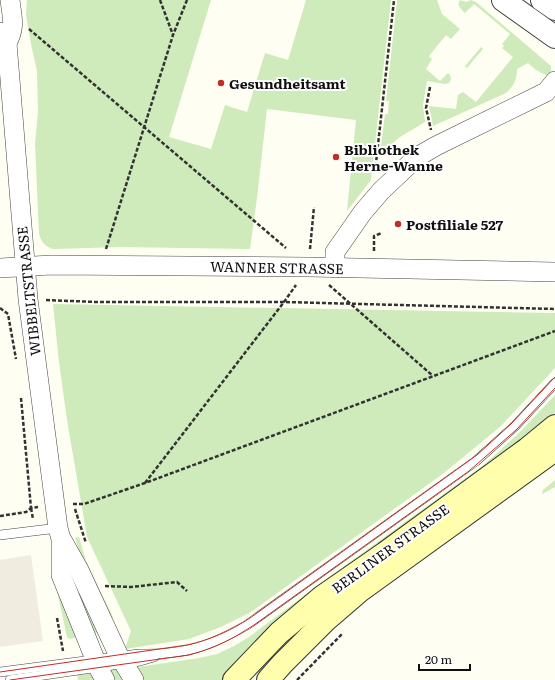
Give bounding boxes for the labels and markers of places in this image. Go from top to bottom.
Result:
place label: Gesundheitsamt [229,73,346,93]
marker: Gesundheitsamt [216,78,226,88]
place label: Bibliothek Herne-Wanne [344,139,443,175]
marker: Bibliothek Herne-Wanne [331,152,341,162]
place label: Postfiliale 527 [406,214,504,234]
marker: Postfiliale 527 [393,219,403,229]

